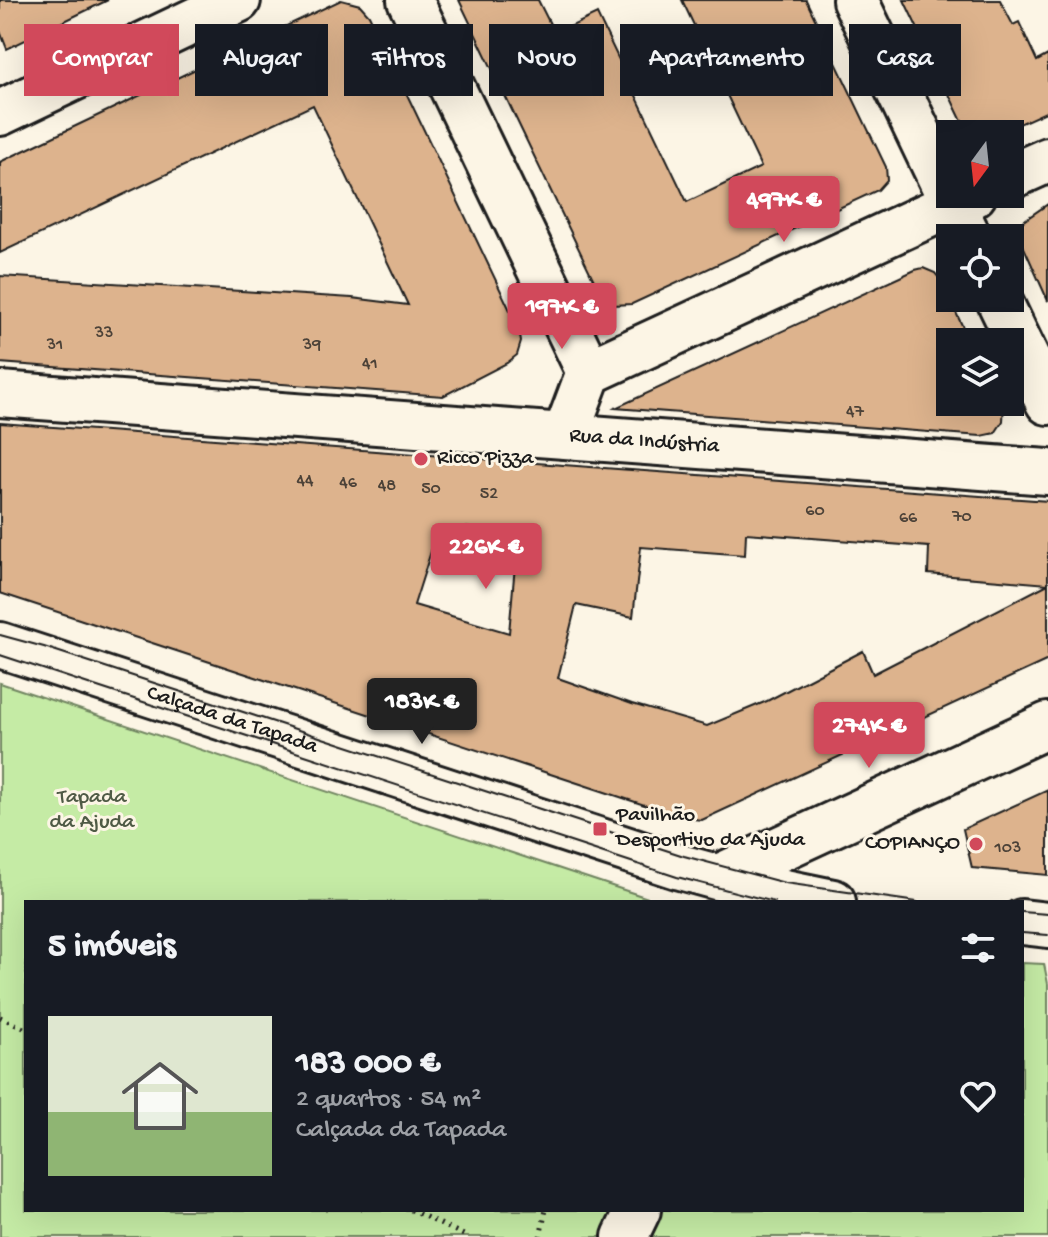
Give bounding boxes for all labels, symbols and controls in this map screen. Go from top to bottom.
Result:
chip: Comprar [24,24,179,96]
chip: Alugar [195,24,328,96]
chip: Filtros [344,24,473,96]
chip: Novo [489,24,604,96]
chip: Apartamento [620,24,833,96]
chip: Casa [849,24,961,96]
north arrow [936,120,1024,208]
map controls [936,120,1024,416]
pin: 497K € [719,176,849,244]
text: 497K € [747,186,821,217]
button: locate [936,224,1024,312]
pin: 197K € [497,283,627,351]
text: 197K € [526,293,599,324]
house number: 33 [94,323,113,344]
button: layers [936,328,1024,416]
house number: 31 [46,335,63,356]
house number: 39 [302,335,321,356]
house number: 41 [362,354,378,375]
house number: 47 [846,402,865,423]
street label: Rua da Indústria [568,423,721,461]
place label: Ricco Pizza [437,446,534,472]
marker: Ricco Pizza [412,450,430,468]
house number: 44 [296,471,314,492]
house number: 46 [339,473,358,494]
house number: 48 [378,476,396,497]
house number: 50 [421,479,441,500]
house number: 52 [480,484,498,505]
house number: 60 [805,501,825,522]
house number: 70 [951,507,972,528]
house number: 66 [899,508,918,529]
pin: 226K € [421,523,551,591]
text: 226K € [449,533,523,564]
pin: 183K € [357,678,487,746]
street label: Calçada da Tapada [143,681,321,761]
text: 183K € [385,688,459,719]
pin: 274K € [804,702,934,770]
text: 274K € [832,712,906,743]
park label: Tapada da Ajuda [49,785,135,836]
place label: Pavilhão Desportivo da Ajuda [614,803,806,854]
marker: Pavilhão Desportivo da Ajuda [591,820,609,838]
place label: COPIANÇO [865,831,960,857]
marker: COPIANÇO [967,835,985,853]
house number: 103 [994,838,1021,859]
icon: filters [956,926,1000,970]
text: 5 imóveis [48,928,176,968]
text: 183 000 € [296,1045,440,1085]
icon: home [112,1048,208,1144]
icon: heart [956,1074,1000,1118]
text: 2 quartos · 54 m² [296,1085,481,1116]
text: Calçada da Tapada [296,1116,507,1147]

